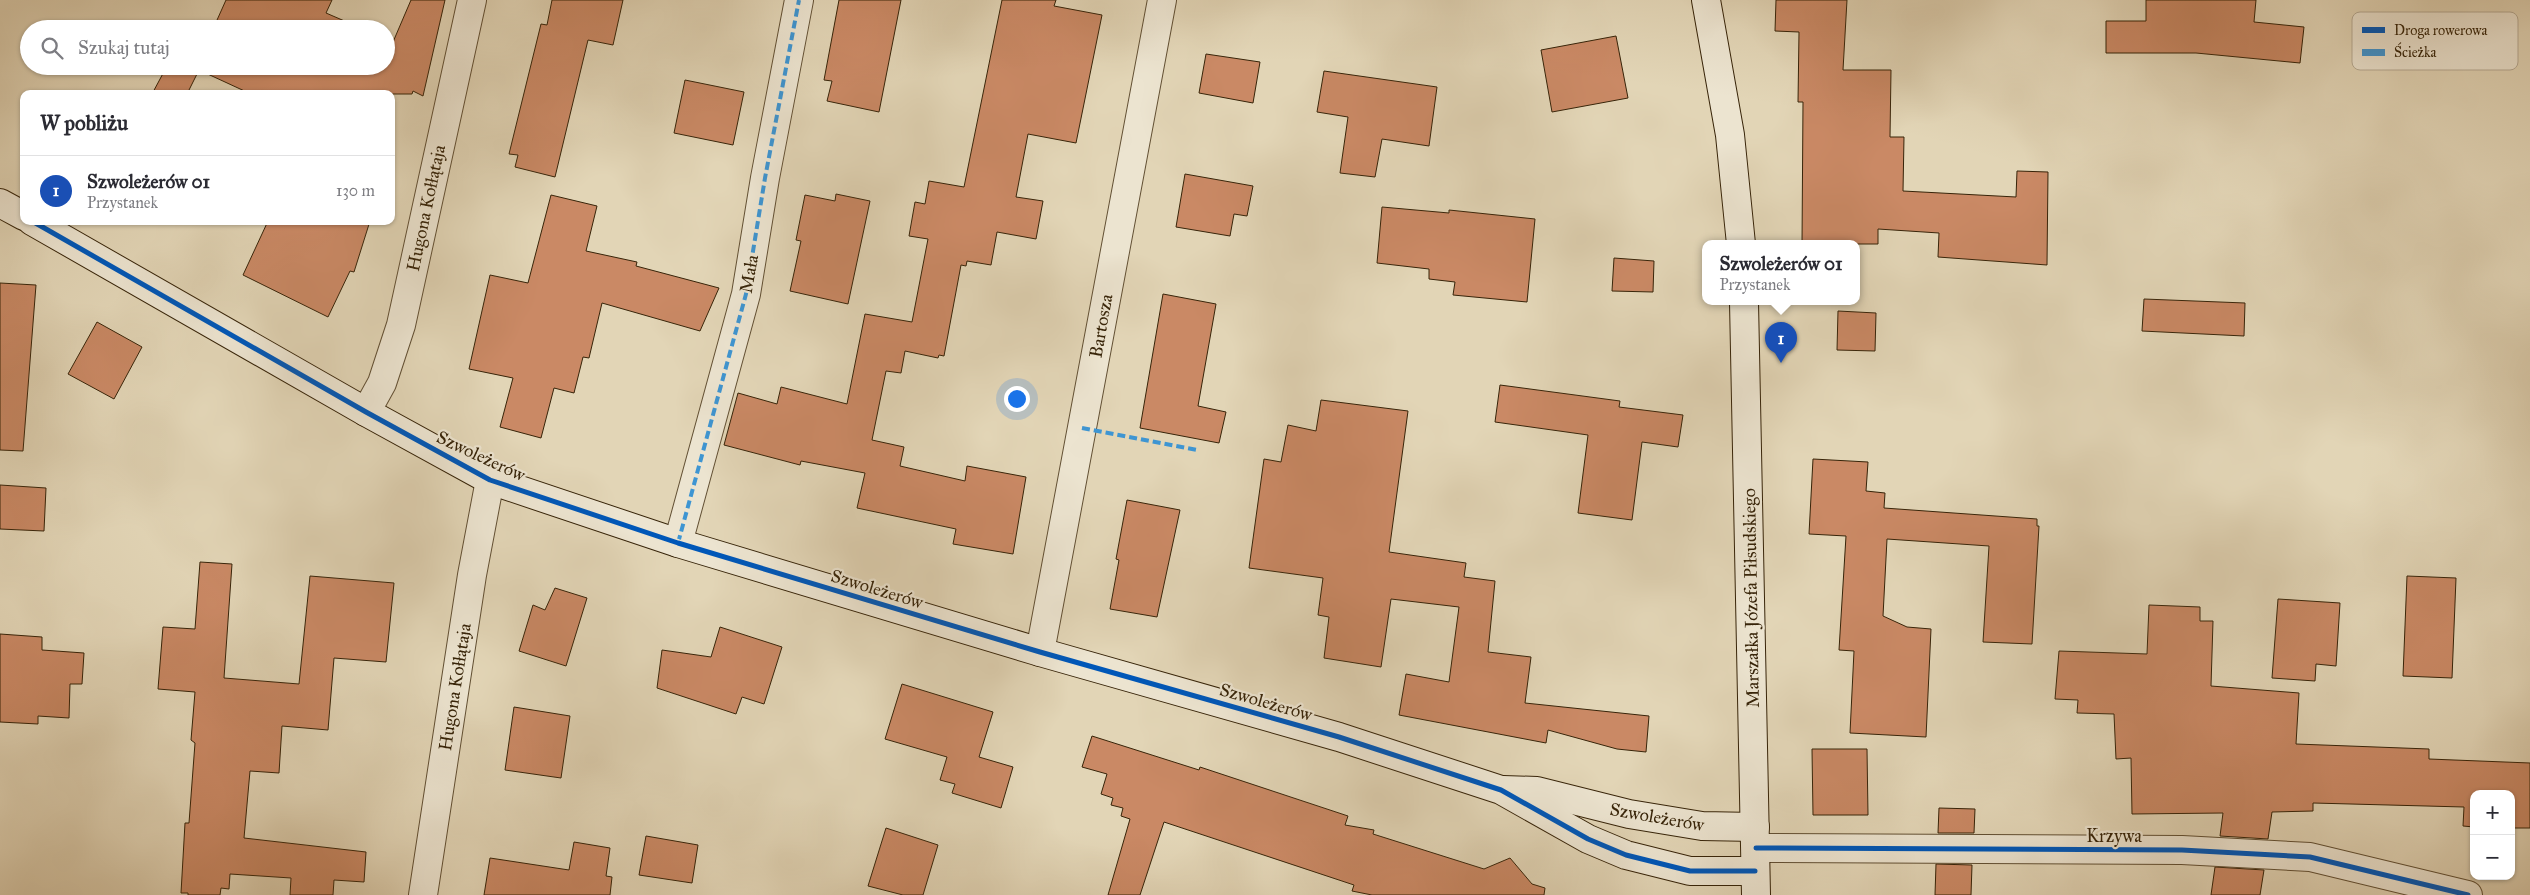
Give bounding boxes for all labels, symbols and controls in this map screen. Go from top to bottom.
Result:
legend [2352,12,2518,70]
search box [20,20,395,75]
text: Droga rowerowa [2394,22,2487,39]
icon: search [38,34,66,62]
text: Szukaj tutaj [78,36,170,59]
text: Ścieżka [2394,42,2437,61]
text: W pobliżu [40,110,128,136]
street label: Hugona Kołłątaja [402,142,451,273]
text: Szwoleżerów 01 [87,170,210,193]
text: 1 [53,181,59,200]
text: 130 m [336,181,375,200]
text: Przystanek [87,193,158,212]
popup [1702,240,1860,305]
text: Szwoleżerów 01 [1720,252,1842,275]
street label: Mała [735,253,763,295]
text: Przystanek [1720,275,1790,294]
street label: Bartosza [1085,292,1117,360]
pin: 1 [1765,322,1797,363]
your location [1004,386,1030,412]
street label: Szwoleżerów [433,426,529,486]
street label: Marszałka Józefa Piłsudskiego [1738,488,1765,708]
street label: Szwoleżerów [828,565,926,613]
street label: Hugona Kołłątaja [434,621,477,752]
street label: Szwoleżerów [1217,678,1315,726]
map controls [2470,790,2515,880]
button: + [2470,790,2515,835]
street label: Szwoleżerów [1608,798,1706,836]
street label: Krzywa [2086,825,2142,847]
button: − [2470,835,2515,880]

